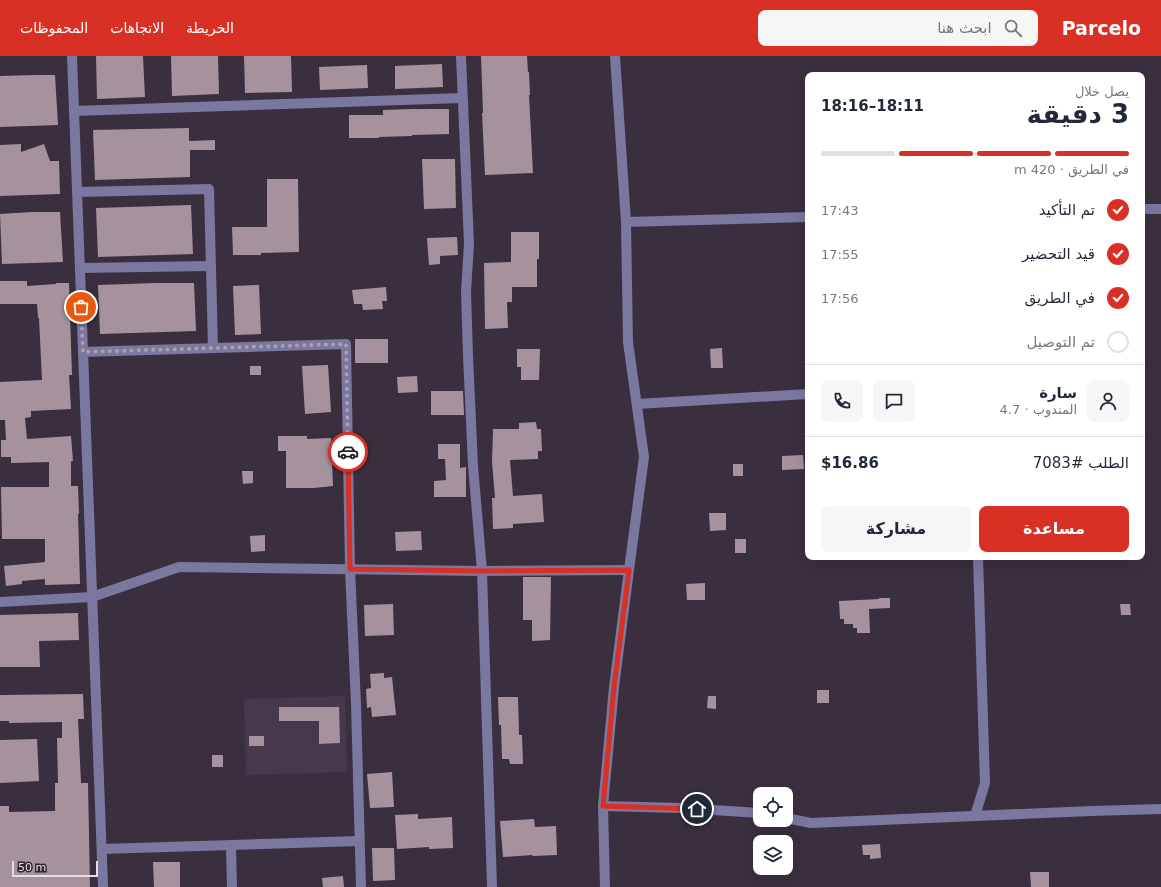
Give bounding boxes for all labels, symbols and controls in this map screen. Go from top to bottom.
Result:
search box [758,10,1038,46]
icon: search [1002,17,1024,39]
text: Parcelo [1062,17,1141,39]
text: ابحث هنا [937,19,992,37]
text: المحفوظات [20,20,88,36]
text: الاتجاهات [110,20,164,36]
text: الخريطة [186,20,234,36]
text: يصل خلال [1075,84,1129,99]
text: 18:11–18:16 [821,97,924,115]
text: 3 دقيقة [1026,99,1129,129]
text: في الطريق · 420 m [1014,162,1129,177]
icon: check [1107,199,1129,221]
text: تم التأكيد [1039,201,1095,219]
text: 17:43 [821,203,858,218]
icon: check [1107,243,1129,265]
text: قيد التحضير [1022,245,1095,263]
text: 17:55 [821,247,858,262]
icon: check [1107,287,1129,309]
text: في الطريق [1025,289,1095,307]
pin [64,290,98,324]
text: 17:56 [821,291,858,306]
icon: bag [70,296,92,318]
text: تم التوصيل [1026,333,1095,351]
button: phone [821,380,863,422]
button: chat [873,380,915,422]
button: person [1087,380,1129,422]
text: سارة [1039,384,1077,402]
text: المندوب · 4.7 [1000,402,1077,417]
courier [328,432,368,472]
icon: car [337,441,359,463]
text: $16.86 [821,454,879,472]
text: الطلب #7083 [1033,454,1129,472]
button: مشاركة [821,506,971,552]
button: مساعدة [979,506,1129,552]
map controls [753,787,793,875]
button: locate [753,787,793,827]
pin [680,792,714,826]
icon: home [686,798,708,820]
button: layers [753,835,793,875]
scale bar [12,859,98,878]
text: 50 m [18,861,46,874]

